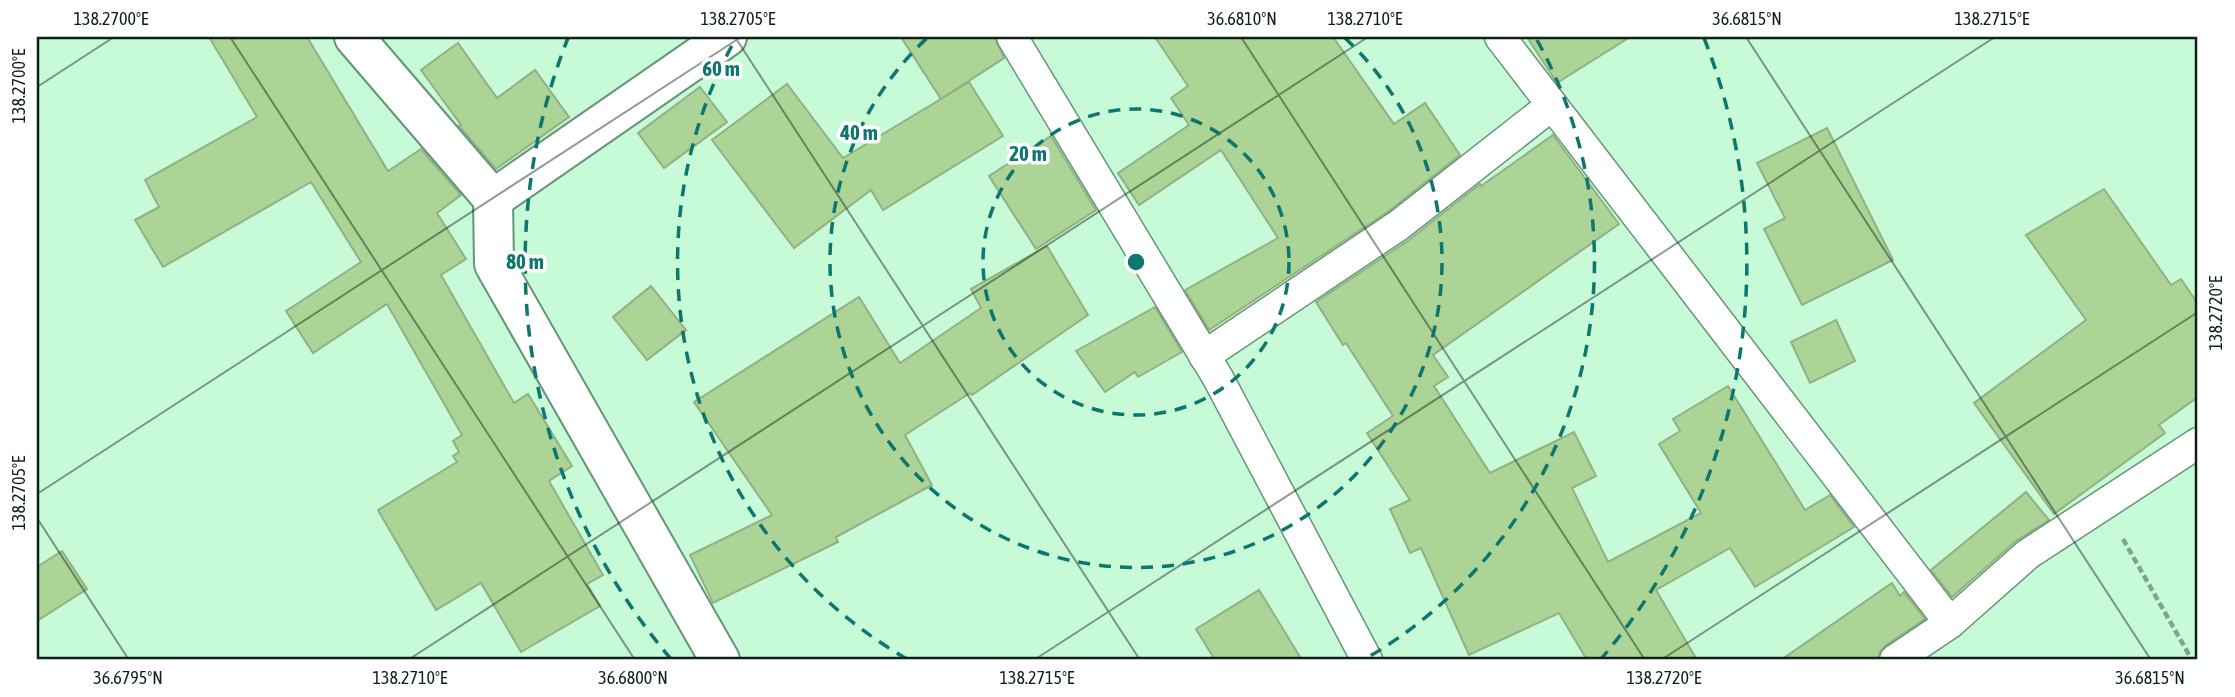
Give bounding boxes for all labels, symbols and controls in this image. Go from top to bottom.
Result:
text: 138.2700°E [73,8,149,29]
text: 138.2705°E [700,8,776,29]
text: 36.6810°N [1207,8,1277,29]
text: 138.2710°E [1327,8,1403,29]
text: 36.6815°N [1712,8,1782,29]
text: 138.2715°E [1954,8,2030,29]
text: 138.2700°E [8,48,29,124]
text: 60 m [702,56,740,80]
text: 40 m [839,120,878,144]
text: 20 m [1009,141,1047,165]
text: 80 m [506,249,544,273]
centre of rings [1124,250,1148,274]
text: 138.2720°E [2205,275,2226,351]
text: 138.2705°E [8,455,29,531]
text: 36.6795°N [93,667,163,688]
text: 138.2710°E [372,667,448,688]
text: 36.6800°N [598,667,668,688]
text: 138.2715°E [999,667,1075,688]
text: 138.2720°E [1626,667,1702,688]
text: 36.6815°N [2115,667,2185,688]

